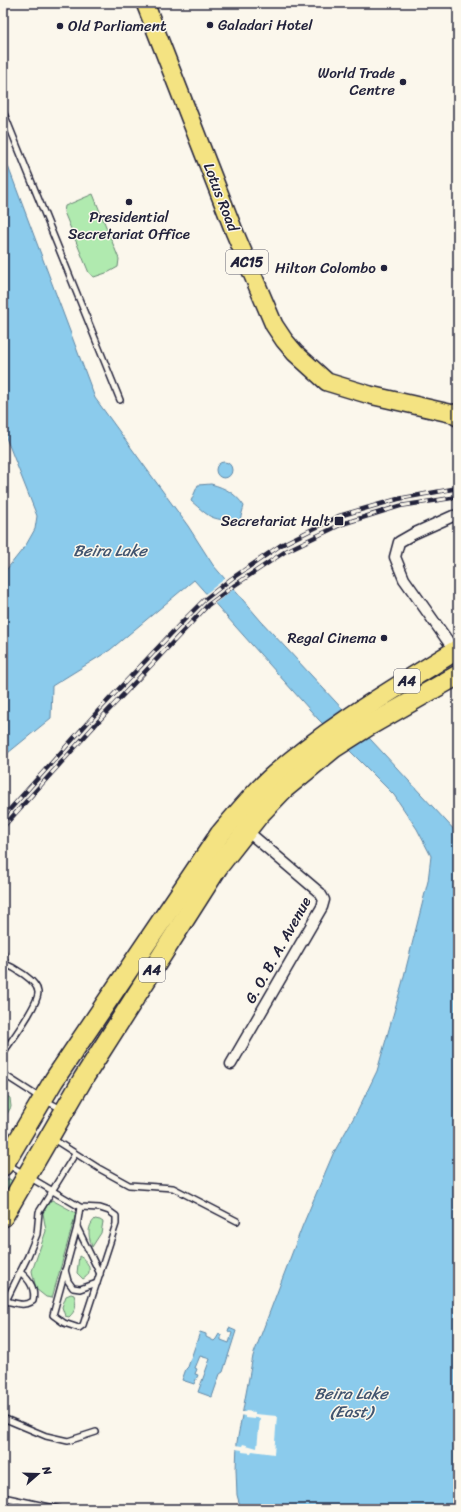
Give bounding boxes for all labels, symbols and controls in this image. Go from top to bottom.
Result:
place label: Galadari Hotel [218,12,313,38]
place label: Old Parliament [68,13,167,39]
marker: Galadari Hotel [205,20,215,30]
marker: Old Parliament [55,21,65,31]
place label: World Trade Centre [318,60,395,103]
marker: World Trade Centre [398,77,408,87]
street label: Lotus Road [196,159,246,236]
marker: Presidential Secretariat Office [124,197,134,207]
place label: Presidential Secretariat Office [68,204,190,247]
road number: AC15 [226,250,268,274]
place label: Hilton Colombo [275,255,376,281]
marker: Hilton Colombo [379,263,389,273]
place label: Secretariat Halt [221,508,330,534]
marker: Secretariat Halt [333,515,345,527]
water label: Beira Lake [73,536,149,565]
place label: Regal Cinema [287,625,376,651]
marker: Regal Cinema [379,633,389,643]
road number: A4 [394,669,420,693]
street label: G. O. B. A. Avenue [238,892,318,1008]
road number: A4 [139,958,165,982]
water label: Beira Lake (East) [314,1379,390,1426]
north arrow [18,1454,58,1494]
text: N [36,1463,57,1478]

